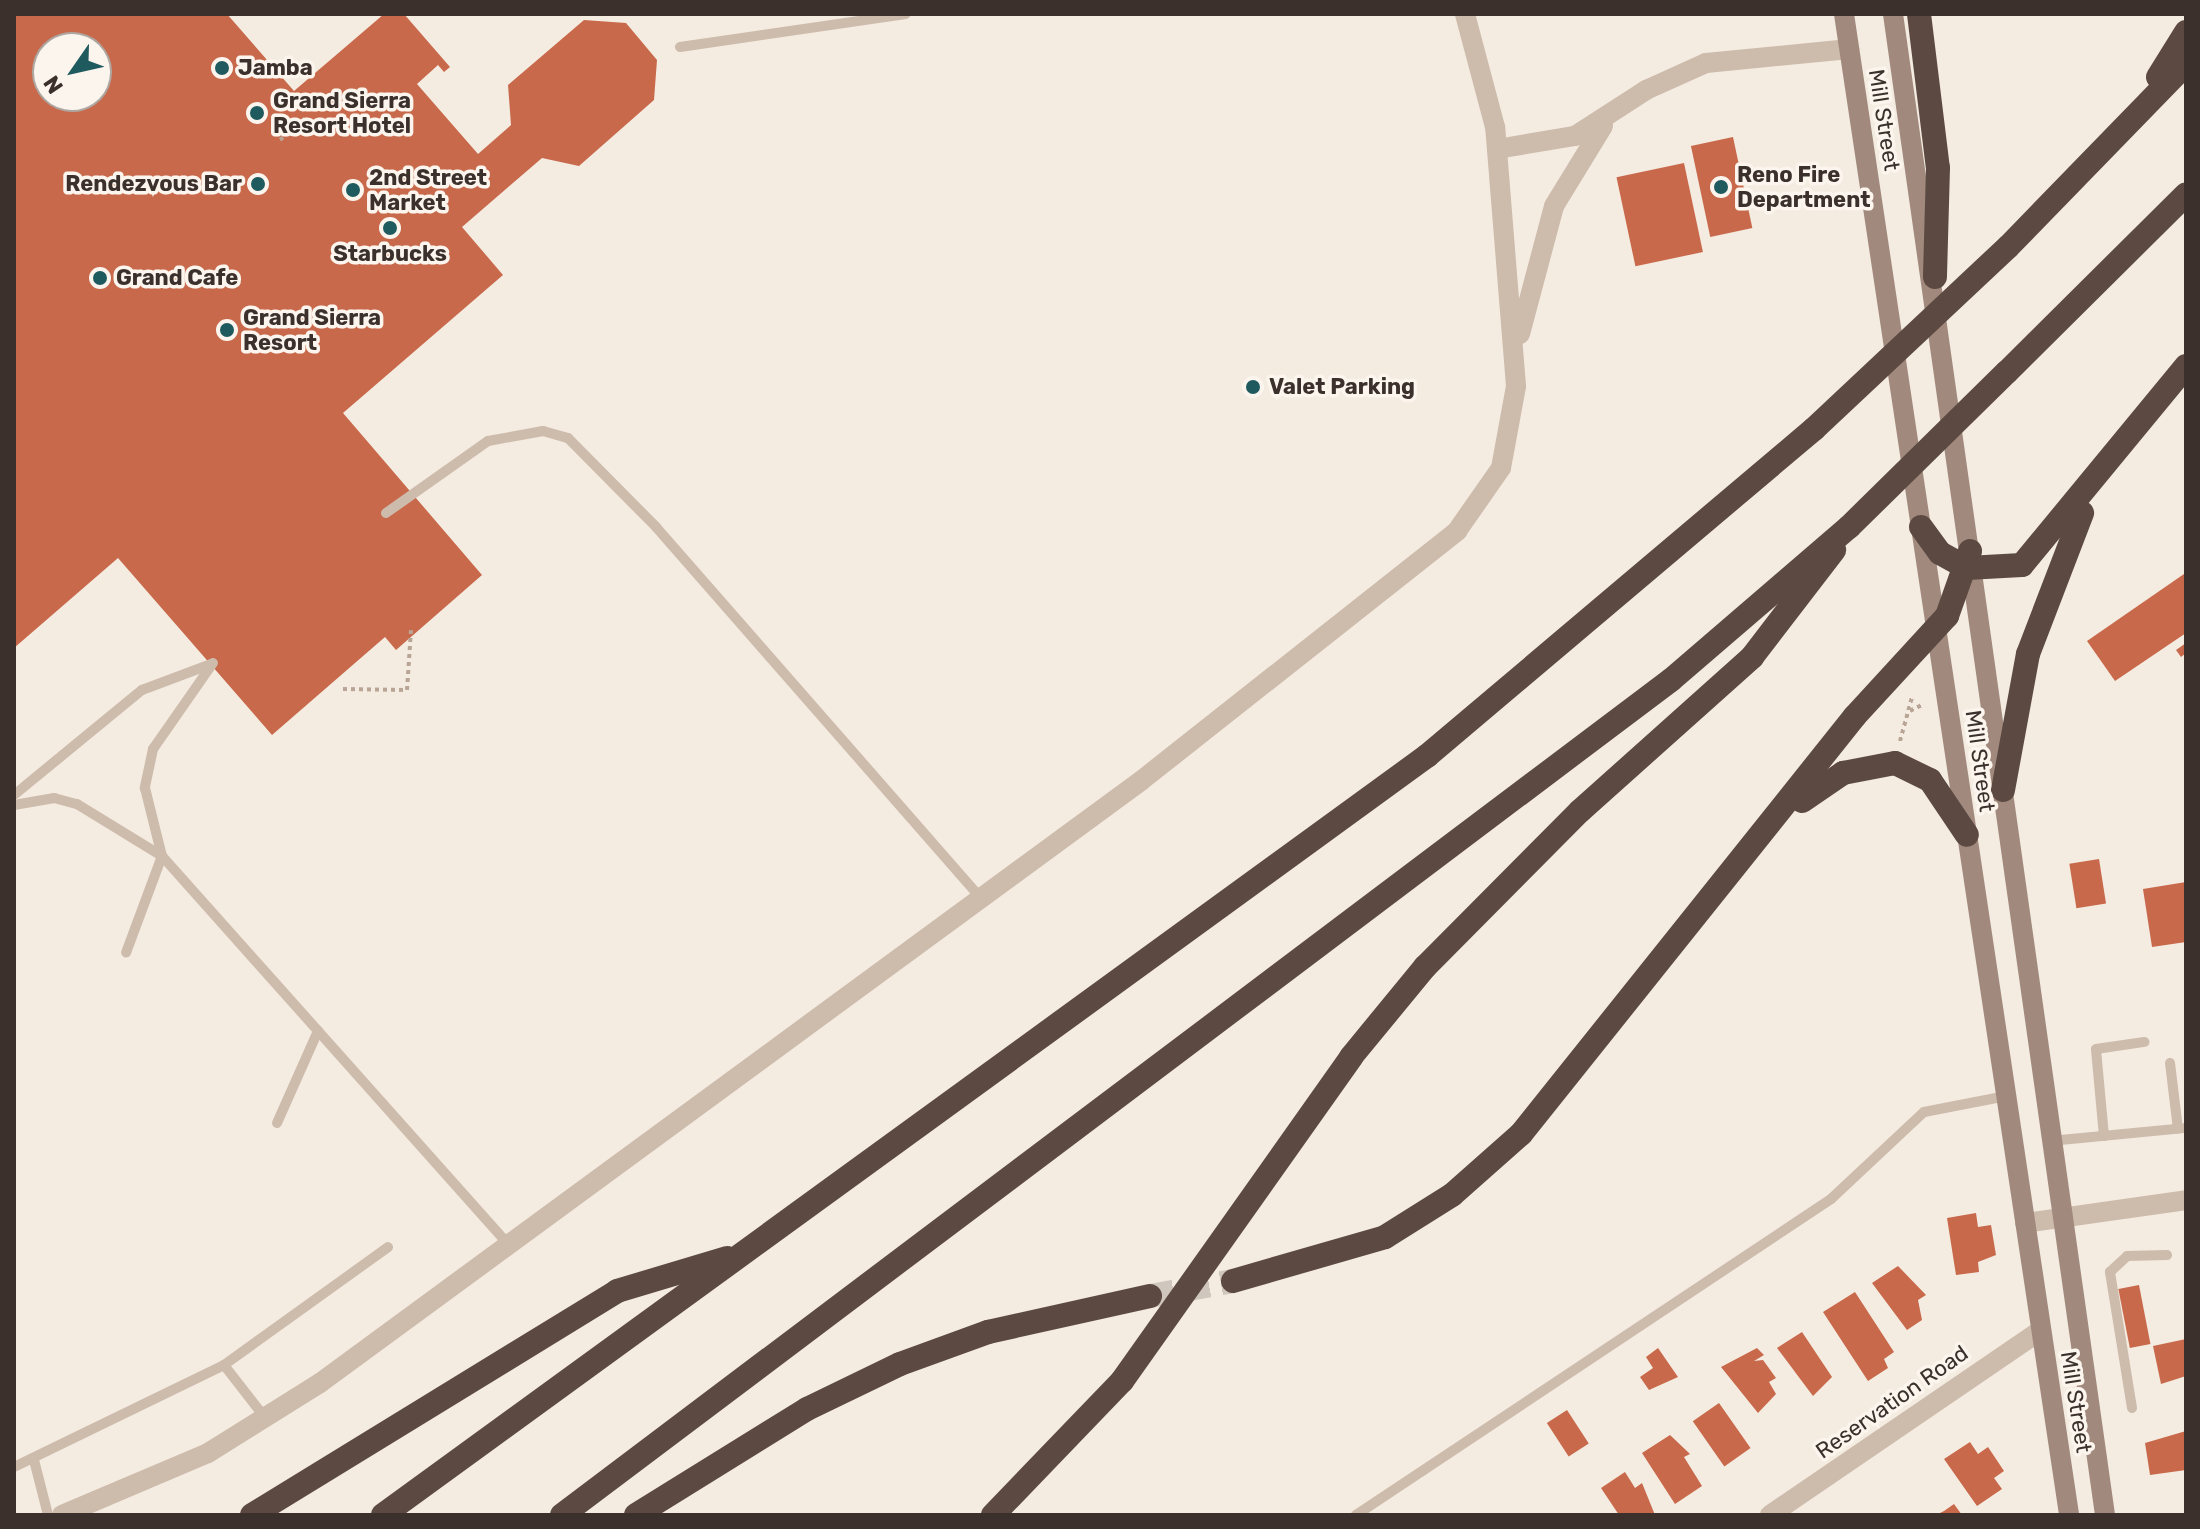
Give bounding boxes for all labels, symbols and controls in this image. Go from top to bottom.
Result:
north arrow [32,32,112,112]
place label: Jamba [238,55,313,81]
marker: Jamba [213,59,231,77]
street label: Mill Street [1863,67,1905,173]
text: N [38,70,69,99]
place label: Grand Sierra Resort Hotel [273,87,411,138]
marker: Grand Sierra Resort Hotel [248,104,266,122]
place label: Reno Fire Department [1737,161,1870,212]
place label: 2nd Street Market [369,164,487,216]
place label: Rendezvous Bar [65,171,242,197]
marker: Rendezvous Bar [249,175,267,193]
marker: Reno Fire Department [1712,178,1730,196]
marker: 2nd Street Market [344,181,362,199]
marker: Starbucks [381,219,399,237]
place label: Starbucks [333,241,447,267]
place label: Grand Cafe [116,265,238,291]
marker: Grand Cafe [91,269,109,287]
place label: Grand Sierra Resort [243,304,381,356]
marker: Grand Sierra Resort [218,321,236,339]
place label: Valet Parking [1269,374,1415,400]
marker: Valet Parking [1244,378,1262,396]
street label: Mill Street [1960,708,2000,814]
street label: Reservation Road [1811,1340,1973,1464]
street label: Mill Street [2055,1349,2097,1455]

